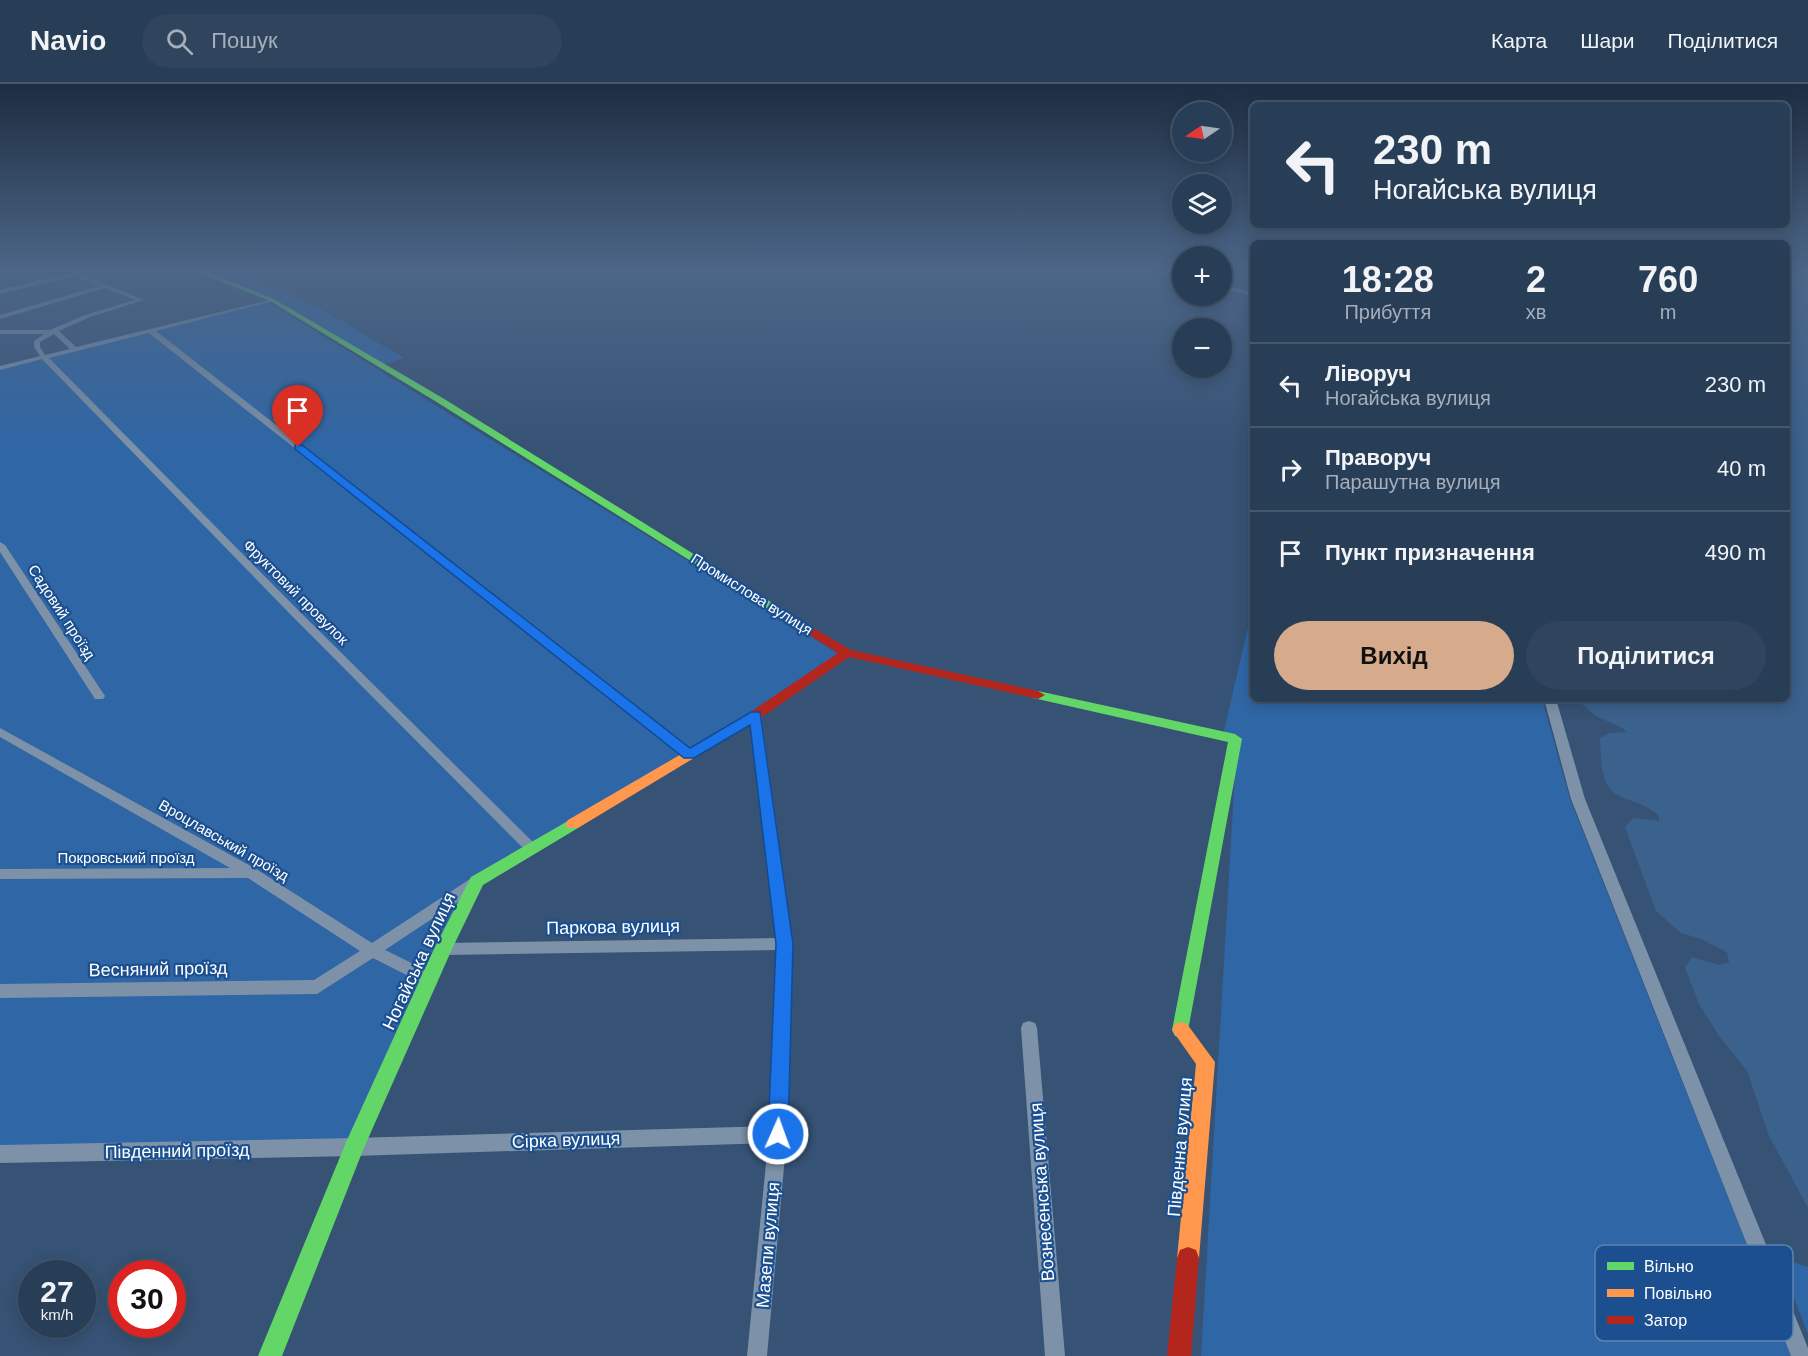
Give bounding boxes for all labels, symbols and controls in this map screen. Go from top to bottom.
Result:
search box [142,14,562,68]
text: Navio [30,25,106,56]
icon: search [163,25,196,58]
text: Пошук [211,28,278,53]
text: Карта [1491,29,1547,52]
text: Шари [1580,29,1635,52]
text: Поділитися [1668,29,1778,52]
north arrow [1172,102,1232,162]
map controls [1172,102,1232,378]
icon: left [1274,126,1352,204]
text: 230 m [1373,126,1492,173]
button: layers [1172,174,1232,234]
text: Ногайська вулиця [1373,175,1597,205]
button: + [1172,246,1232,306]
text: 18:28 [1342,259,1434,300]
text: 2 [1526,259,1546,300]
text: 760 [1638,259,1698,300]
text: Прибуття [1344,301,1431,323]
text: хв [1526,301,1546,323]
text: m [1660,301,1676,323]
button: − [1172,318,1232,378]
text: Ліворуч [1325,361,1411,386]
icon: left [1274,369,1307,402]
text: 230 m [1705,372,1766,397]
pin [272,385,323,447]
text: Ногайська вулиця [1325,387,1491,409]
icon: arrive [281,394,314,427]
text: Праворуч [1325,445,1431,470]
icon: right [1274,453,1307,486]
text: 40 m [1717,456,1766,481]
text: Парашутна вулиця [1325,471,1501,493]
street label: Фруктовий провулок [240,536,352,648]
icon: arrive [1274,537,1307,570]
text: Пункт призначення [1325,540,1535,565]
text: 490 m [1705,540,1766,565]
street label: Промислова вулиця [688,550,816,638]
street label: Садовий проїзд [25,561,99,663]
button: Вихід [1274,621,1514,690]
button: Поділитися [1526,621,1766,690]
street label: Вроцлавський проїзд [156,796,292,884]
street label: Покровський проїзд [57,849,195,866]
street label: Ногайська вулиця [378,889,460,1033]
street label: Паркова вулиця [546,916,680,938]
street label: Весняний проїзд [88,958,228,980]
street label: Південна вулиця [1164,1076,1196,1218]
position arrow [746,1102,810,1166]
street label: Вознесенська вулиця [1026,1102,1058,1282]
street label: Сірка вулиця [511,1128,621,1152]
street label: Південний проїзд [104,1140,250,1162]
street label: Мазепи вулиця [753,1181,783,1309]
legend [1595,1245,1793,1341]
text: Вільно [1644,1258,1694,1275]
speed limit sign: 30 [108,1260,186,1338]
text: 27 [40,1275,74,1308]
text: Повільно [1644,1285,1712,1302]
text: km/h [41,1306,73,1323]
text: Затор [1644,1312,1687,1329]

